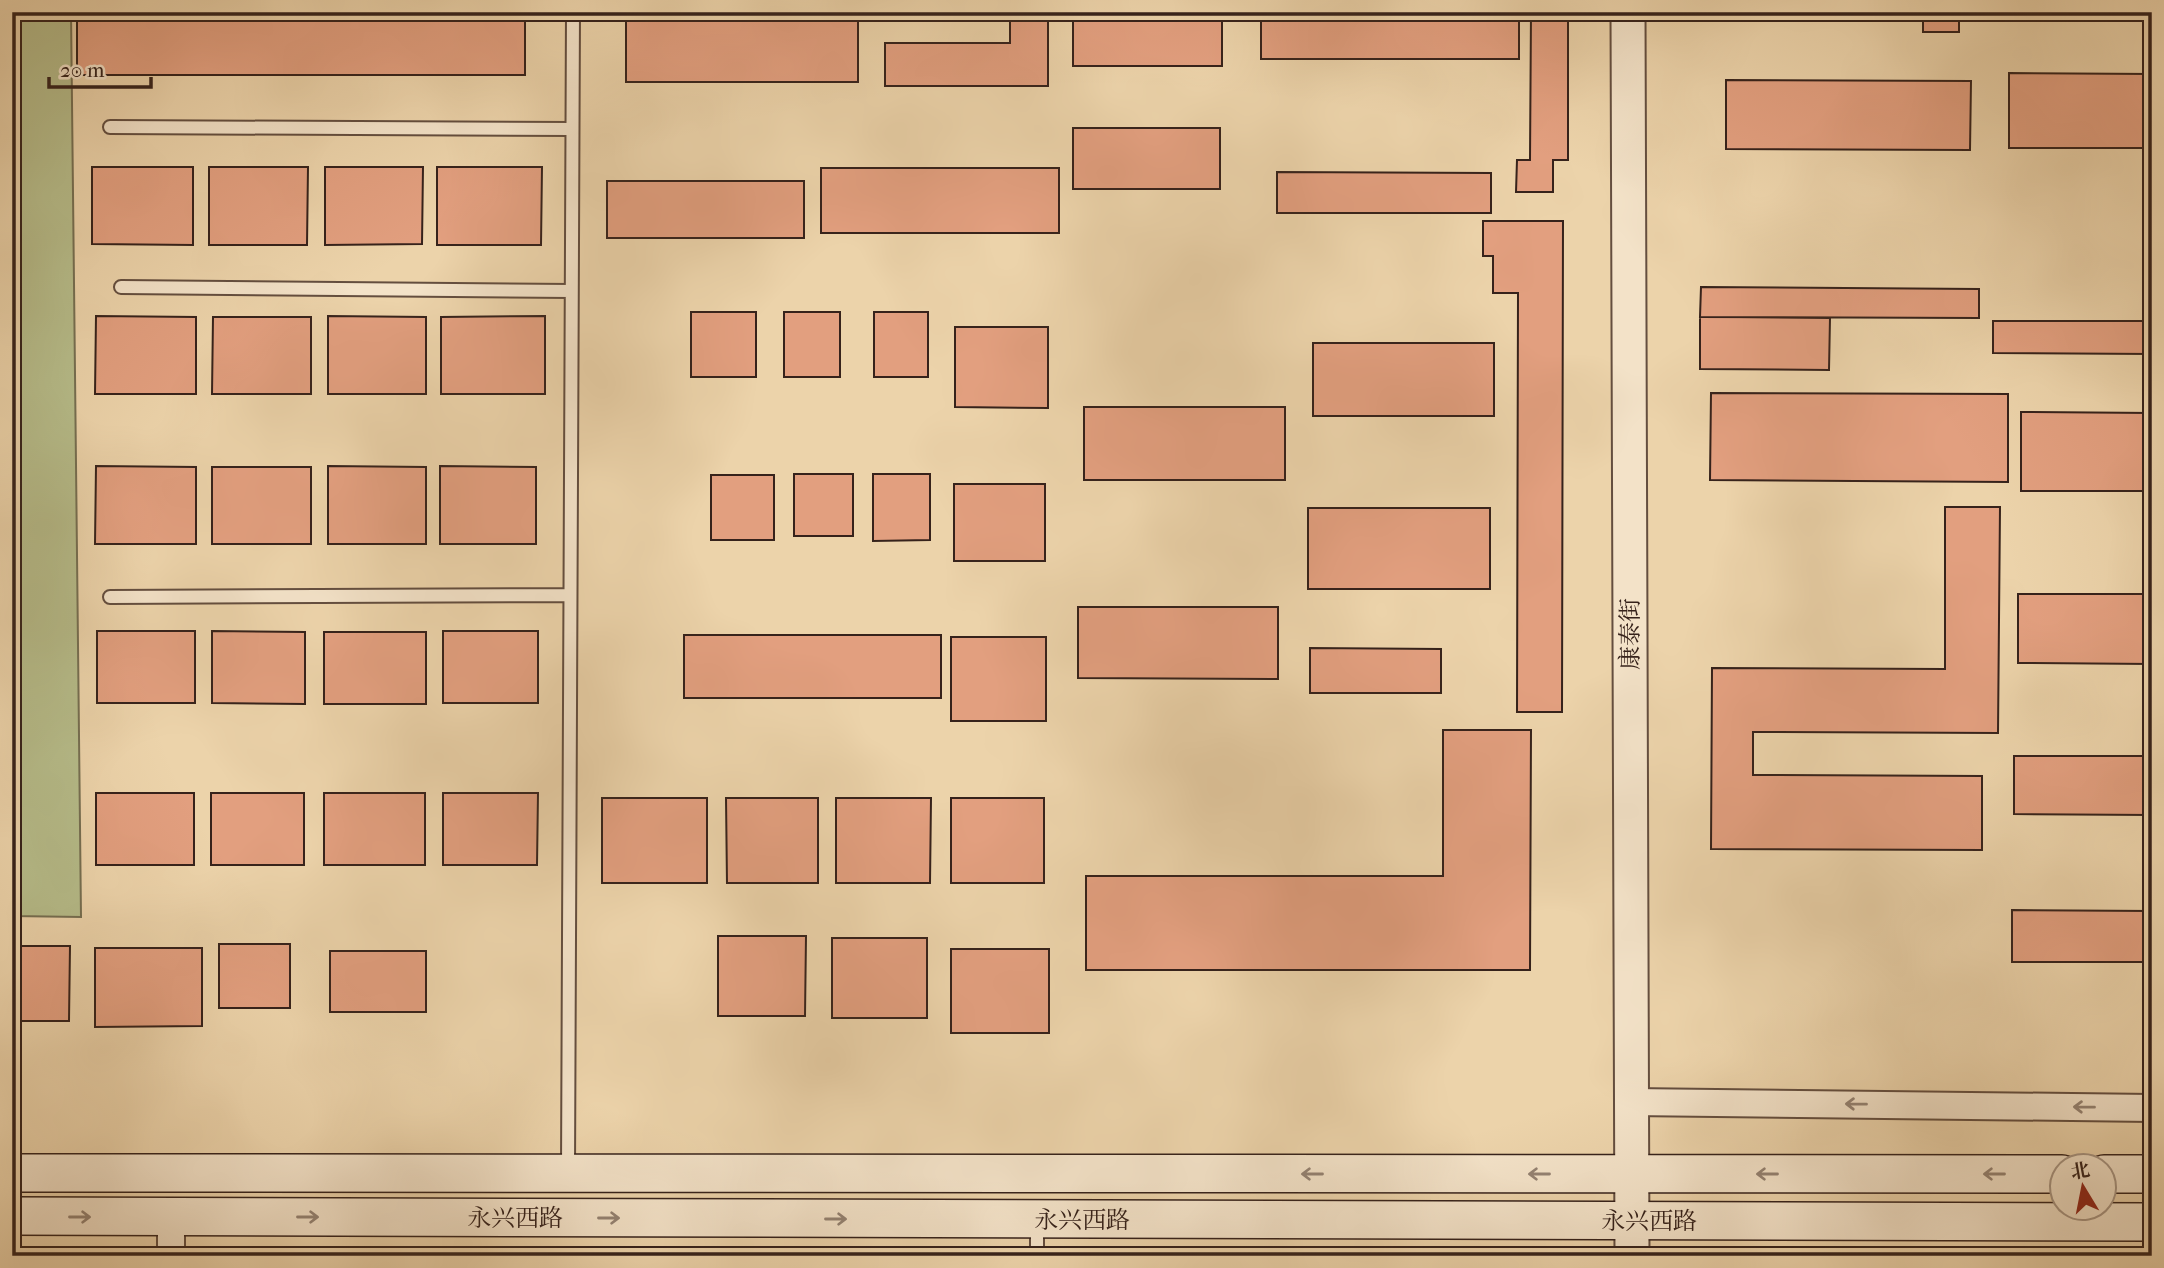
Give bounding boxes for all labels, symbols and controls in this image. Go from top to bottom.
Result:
scale bar [49,46,150,90]
text: 20 m [60,58,105,82]
street label: 康泰街 [1616,598,1644,670]
one-way arrow [1845,1098,1868,1111]
one-way arrow [2072,1100,2095,1114]
north arrow [2048,1152,2118,1222]
text: 北 [2069,1159,2091,1184]
one-way arrow [1301,1167,1324,1181]
one-way arrow [1528,1167,1551,1181]
one-way arrow [1756,1167,1779,1181]
one-way arrow [1983,1167,2006,1181]
street label: 永兴西路 [467,1204,563,1232]
street label: 永兴西路 [1034,1206,1130,1234]
street label: 永兴西路 [1601,1207,1697,1235]
one-way arrow [69,1210,92,1224]
one-way arrow [296,1210,319,1224]
one-way arrow [597,1211,620,1225]
one-way arrow [825,1212,848,1226]

